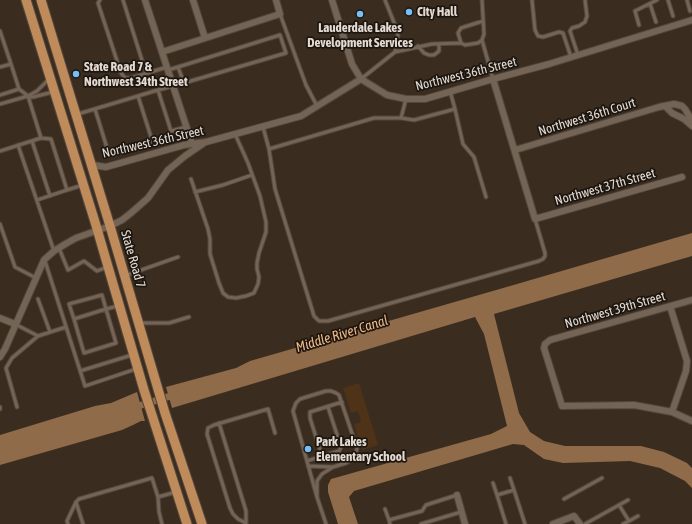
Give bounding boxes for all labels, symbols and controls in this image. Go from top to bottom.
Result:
place label: City Hall [417,4,457,20]
marker: City Hall [404,7,414,17]
marker: Lauderdale Lakes Development Services [355,9,365,19]
place label: Lauderdale Lakes Development Services [307,20,413,51]
street label: Northwest 36th Street [414,54,518,94]
place label: State Road 7 & Northwest 34th Street [84,59,188,90]
marker: State Road 7 & Northwest 34th Street [71,69,81,79]
street label: Northwest 36th Court [536,95,638,139]
street label: Northwest 36th Street [101,123,205,161]
street label: Northwest 37th Street [553,165,657,209]
street label: State Road 7 [117,228,149,290]
street label: Northwest 39th Street [563,288,667,332]
water label: Middle River Canal [294,312,390,356]
place label: Park Lakes Elementary School [316,434,405,465]
marker: Park Lakes Elementary School [303,444,313,454]

